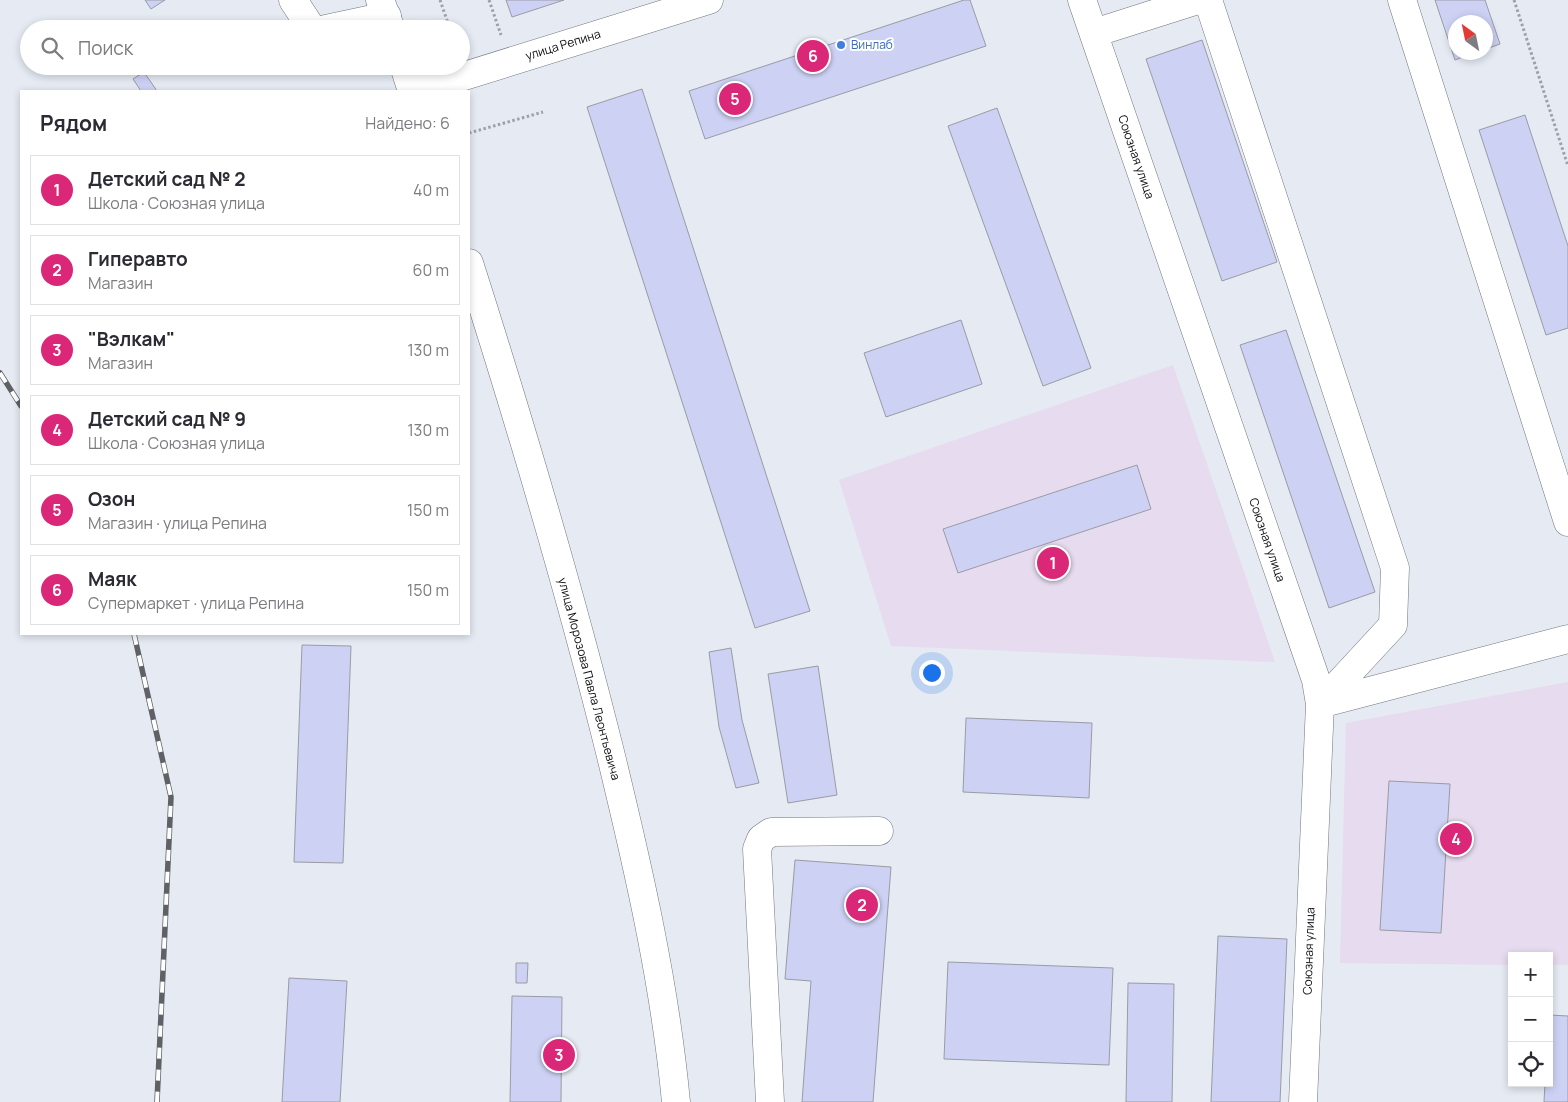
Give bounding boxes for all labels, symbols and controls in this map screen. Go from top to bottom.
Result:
north arrow [1448,15,1493,60]
search box [20,20,470,75]
street label: улица Репина [523,25,603,64]
icon: search [38,34,66,62]
text: Поиск [78,35,133,61]
place label: Винлаб [851,36,893,53]
pin: 6 [797,37,829,75]
marker: Винлаб [835,39,847,51]
pin: 5 [719,80,751,118]
text: Рядом [40,109,107,137]
text: Найдено: 6 [365,112,450,134]
street label: Союзная улица [1114,113,1159,201]
text: Детский сад № 2 [88,166,246,192]
text: 1 [53,179,61,201]
text: 40 m [413,179,449,201]
text: Школа · Союзная улица [88,192,265,214]
text: Гиперавто [88,246,188,272]
text: 2 [52,259,62,281]
text: 60 m [413,259,449,281]
text: Магазин [88,272,153,294]
text: "Вэлкам" [88,326,175,352]
text: 3 [52,339,62,361]
text: 130 m [407,339,449,361]
text: Магазин [88,352,153,374]
text: Детский сад № 9 [88,406,246,432]
text: 4 [52,419,62,441]
text: 130 m [407,419,449,441]
text: Школа · Союзная улица [88,432,265,454]
text: Озон [88,486,135,512]
street label: Союзная улица [1245,496,1290,584]
text: 5 [52,499,62,521]
text: 150 m [407,499,449,521]
text: Магазин · улица Репина [88,512,267,534]
pin: 1 [1037,544,1069,582]
text: Маяк [88,566,137,592]
street label: улица Морозова Павла Леонтьевича [554,576,625,782]
text: 6 [52,579,62,601]
text: 150 m [407,579,449,601]
text: Супермаркет · улица Репина [88,592,304,614]
your location [919,660,945,686]
pin: 4 [1440,820,1472,858]
pin: 2 [846,886,878,924]
street label: Союзная улица [1298,907,1319,995]
map controls [1508,952,1553,1087]
button: + [1508,952,1553,997]
button: − [1508,997,1553,1042]
pin: 3 [543,1036,575,1074]
button: locate [1508,1042,1553,1087]

